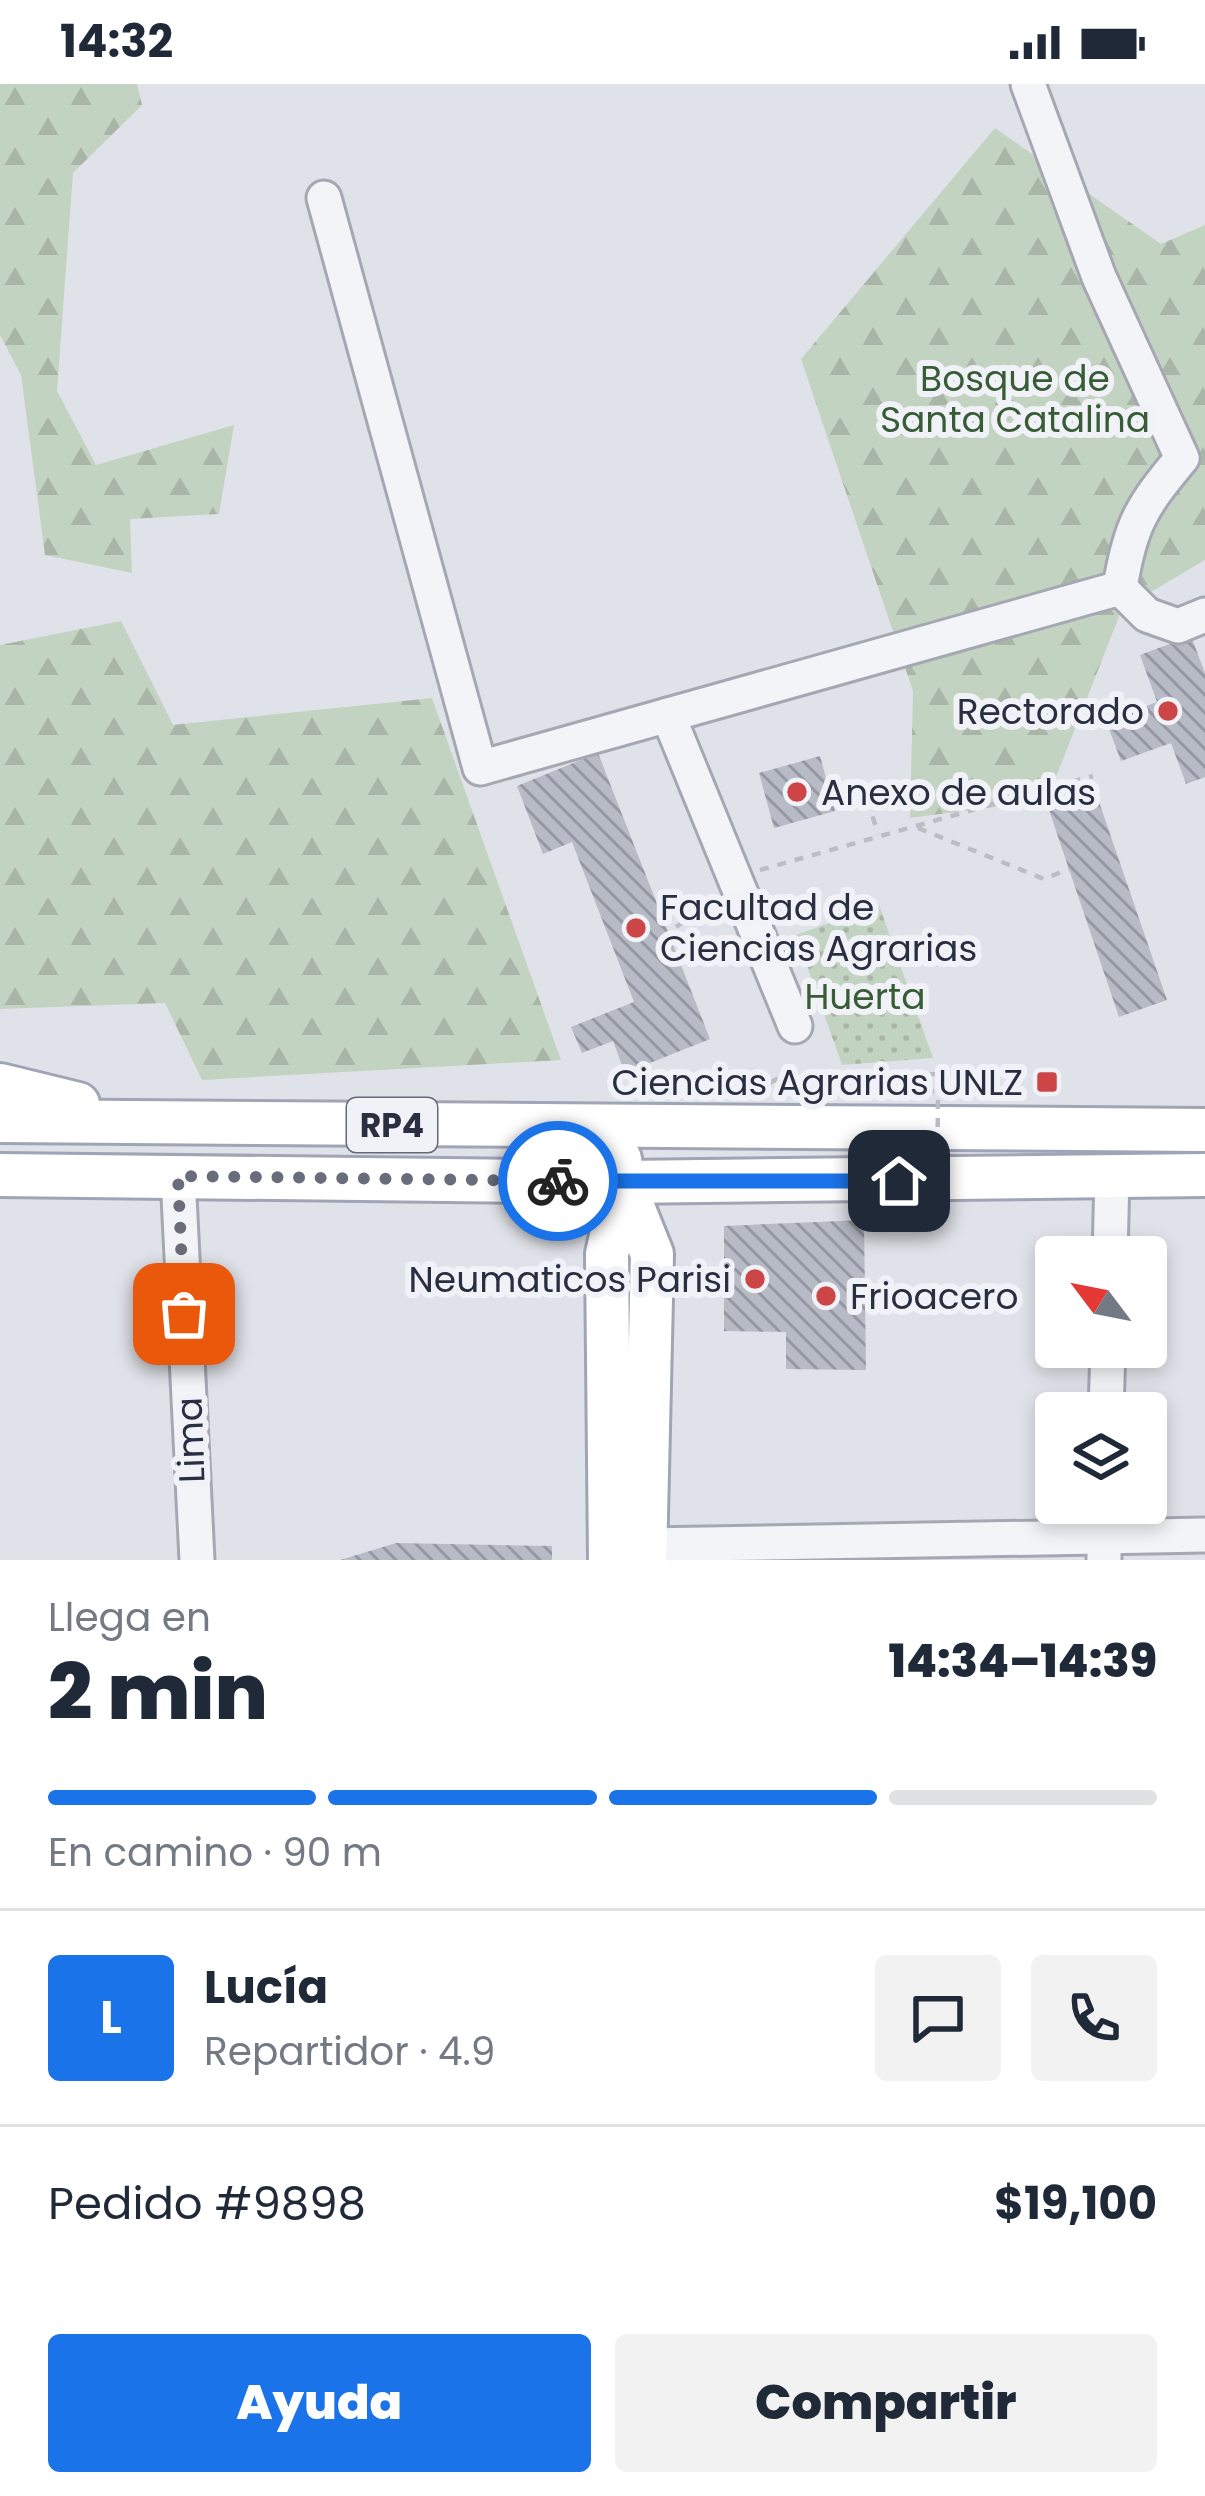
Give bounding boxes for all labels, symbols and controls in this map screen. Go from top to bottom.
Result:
text: 14:32 [60,10,173,73]
park label: Bosque de Santa Catalina [880,353,1150,445]
place label: Rectorado [957,686,1144,737]
marker: Rectorado [1155,698,1181,724]
place label: Anexo de aulas [821,767,1096,818]
marker: Anexo de aulas [784,779,810,805]
place label: Facultad de Ciencias Agrarias [660,882,977,974]
marker: Facultad de Ciencias Agrarias [623,915,649,941]
park label: Huerta [804,971,926,1022]
place label: Ciencias Agrarias UNLZ [612,1057,1023,1108]
marker: Ciencias Agrarias UNLZ [1034,1069,1060,1095]
road number: RP4 [347,1098,437,1152]
courier [498,1121,618,1241]
pin [848,1130,950,1232]
icon: bike [525,1148,591,1214]
icon: home [866,1148,932,1214]
north arrow [1035,1236,1167,1368]
map controls [1035,1236,1167,1524]
place label: Neumaticos Parisi [409,1254,731,1305]
pin [133,1263,235,1365]
marker: Neumaticos Parisi [742,1266,768,1292]
place label: Frioacero [850,1271,1018,1322]
icon: bag [151,1281,217,1347]
marker: Frioacero [813,1283,839,1309]
button: layers [1035,1392,1167,1524]
street label: Lima [164,1396,217,1484]
text: Llega en [48,1590,211,1645]
text: 14:34–14:39 [889,1630,1157,1693]
text: 2 min [48,1637,268,1746]
text: En camino · 90 m [48,1825,382,1880]
button: chat [875,1955,1001,2081]
button: phone [1031,1955,1157,2081]
text: Lucía [204,1956,328,2019]
text: L [100,1986,122,2049]
text: Repartidor · 4.9 [204,2024,495,2079]
text: Pedido #9898 [48,2172,366,2235]
text: $19,100 [994,2172,1157,2235]
button: Ayuda [48,2334,591,2472]
button: Compartir [615,2334,1157,2472]

